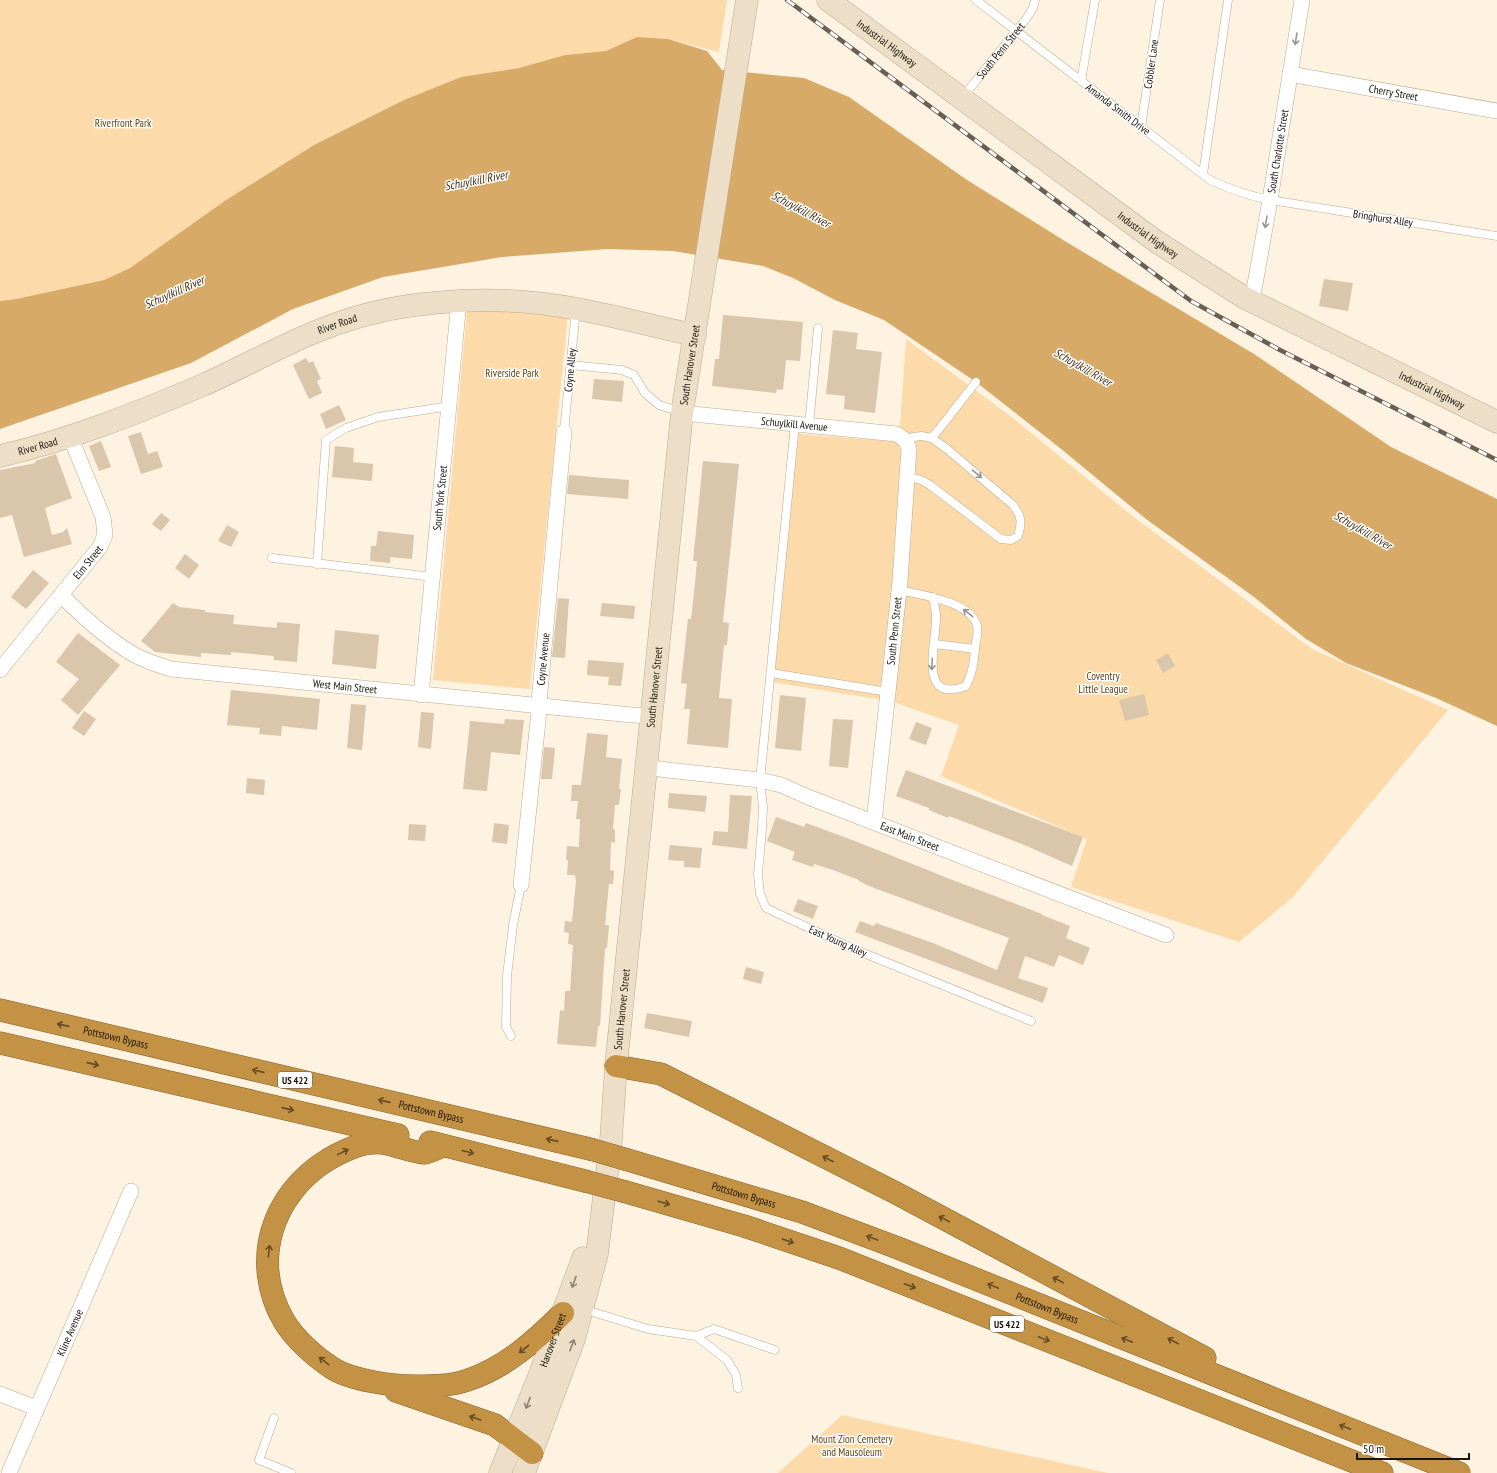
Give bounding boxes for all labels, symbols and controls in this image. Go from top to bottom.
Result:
street label: Industrial Highway [854,16,920,71]
street label: South Penn Street [973,20,1027,82]
one-way arrow [1292,32,1300,45]
street label: Cobbler Lane [1141,38,1161,90]
street label: Amanda Smith Drive [1083,80,1154,138]
street label: Cherry Street [1368,81,1419,104]
street label: South Charlotte Street [1264,108,1291,194]
park label: Riverfront Park [95,116,152,130]
water label: Schuylkill River [443,166,510,193]
water label: Schuylkill River [769,187,834,231]
street label: Bringhurst Alley [1352,206,1415,230]
street label: Industrial Highway [1115,208,1182,261]
one-way arrow [1262,215,1270,228]
water label: Schuylkill River [142,271,208,312]
street label: River Road [316,311,359,337]
street label: South Hanover Street [676,324,703,406]
water label: Schuylkill River [1052,345,1116,390]
street label: Coyne Alley [561,347,579,392]
park label: Riverside Park [485,366,540,380]
street label: Industrial Highway [1397,368,1468,412]
street label: Schuylkill Avenue [761,414,829,434]
street label: River Road [16,434,60,458]
street label: South York Street [430,465,450,531]
one-way arrow [972,470,982,479]
water label: Schuylkill River [1332,508,1396,553]
street label: Elm Street [70,542,106,582]
street label: South Penn Street [883,596,905,666]
one-way arrow [963,609,974,618]
street label: Coyne Avenue [534,632,552,686]
street label: South Hanover Street [643,646,665,728]
one-way arrow [929,657,936,670]
park label: Coventry Little League [1078,669,1128,696]
street label: West Main Street [312,676,378,697]
street label: East Main Street [878,819,941,854]
street label: East Young Alley [807,922,870,960]
street label: South Hanover Street [611,968,633,1051]
one-way arrow [57,1021,70,1028]
street label: Pottstown Bypass [82,1023,150,1052]
one-way arrow [86,1060,99,1068]
one-way arrow [252,1067,265,1075]
road number: US 422 [278,1072,312,1088]
one-way arrow [378,1096,391,1104]
street label: Pottstown Bypass [397,1097,465,1126]
one-way arrow [281,1106,294,1113]
one-way arrow [546,1136,559,1144]
one-way arrow [337,1148,349,1155]
one-way arrow [462,1149,475,1156]
one-way arrow [822,1155,834,1162]
street label: Pottstown Bypass [710,1178,778,1211]
one-way arrow [657,1200,670,1207]
one-way arrow [938,1215,950,1222]
one-way arrow [867,1234,879,1242]
one-way arrow [781,1237,793,1245]
one-way arrow [265,1245,272,1258]
one-way arrow [570,1275,578,1287]
one-way arrow [1053,1276,1065,1283]
one-way arrow [903,1282,915,1290]
one-way arrow [988,1282,1000,1289]
street label: Pottstown Bypass [1014,1289,1081,1327]
street label: Kline Avenue [53,1307,86,1358]
street label: Hanover Street [536,1311,569,1369]
road number: US 422 [990,1316,1024,1332]
one-way arrow [1037,1335,1049,1343]
one-way arrow [1121,1335,1133,1343]
one-way arrow [1167,1337,1179,1344]
one-way arrow [568,1339,576,1351]
one-way arrow [518,1345,529,1353]
one-way arrow [318,1357,329,1366]
one-way arrow [524,1397,532,1409]
one-way arrow [470,1414,482,1422]
one-way arrow [1340,1422,1352,1430]
park label: Mount Zion Cemetery and Mausoleum [811,1432,894,1459]
scale bar [1357,1435,1469,1461]
text: 50 m [1363,1441,1384,1456]

